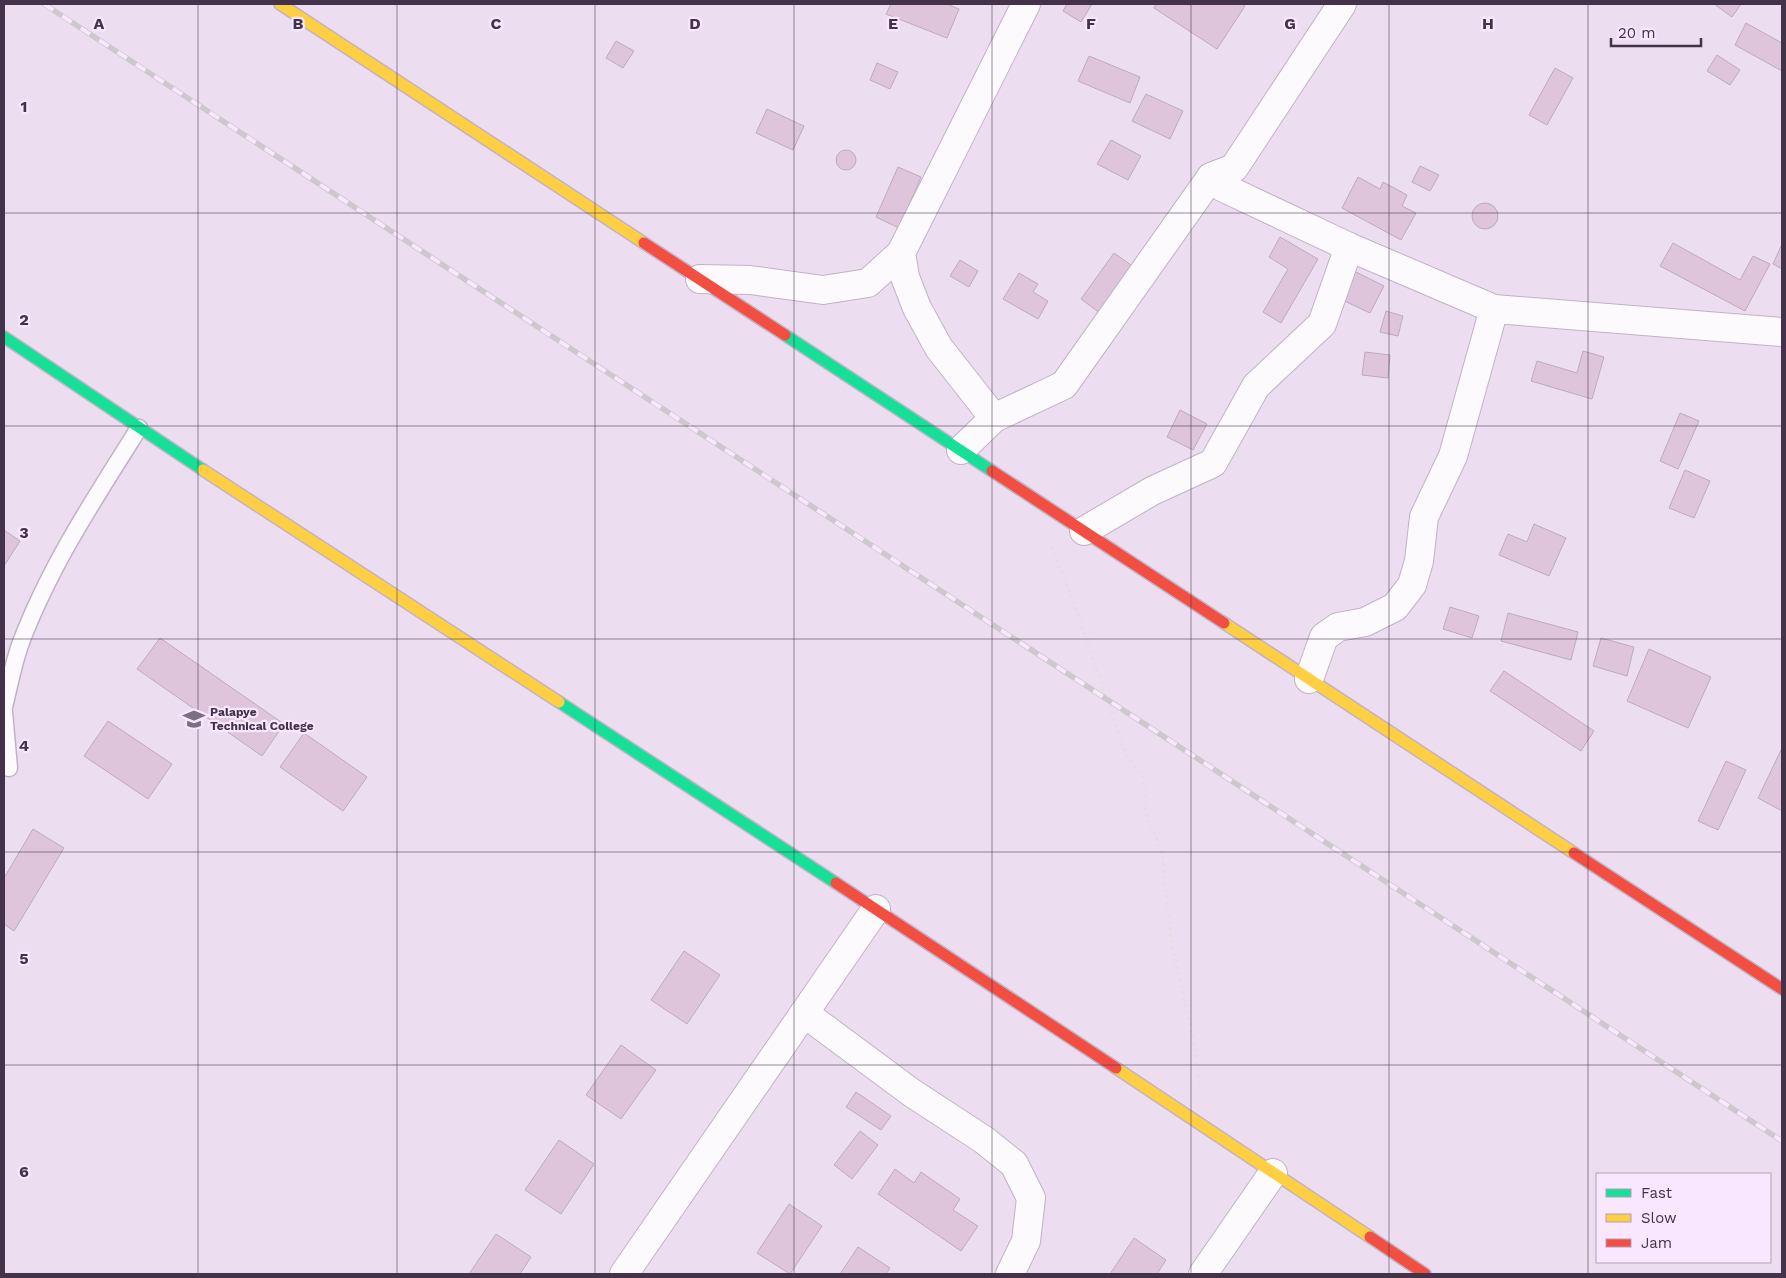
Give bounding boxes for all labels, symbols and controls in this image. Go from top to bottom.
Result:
text: A [94,14,105,33]
text: B [293,14,304,33]
text: C [491,14,502,33]
text: D [689,14,701,33]
text: E [888,14,898,33]
text: F [1086,14,1096,33]
text: G [1284,14,1296,33]
text: H [1482,14,1494,33]
scale bar [1611,15,1701,47]
text: 20 m [1618,24,1656,42]
text: 1 [21,97,27,116]
text: 2 [19,310,29,329]
text: 3 [19,523,29,542]
place label: Palapye Technical College [210,705,314,733]
school or university icon: Palapye Technical College [181,706,207,732]
text: 4 [19,736,29,755]
text: 5 [19,949,29,968]
text: 6 [19,1162,29,1181]
legend [1596,1173,1771,1263]
text: Fast [1641,1184,1673,1202]
text: Slow [1641,1209,1677,1227]
text: Jam [1641,1234,1672,1252]

